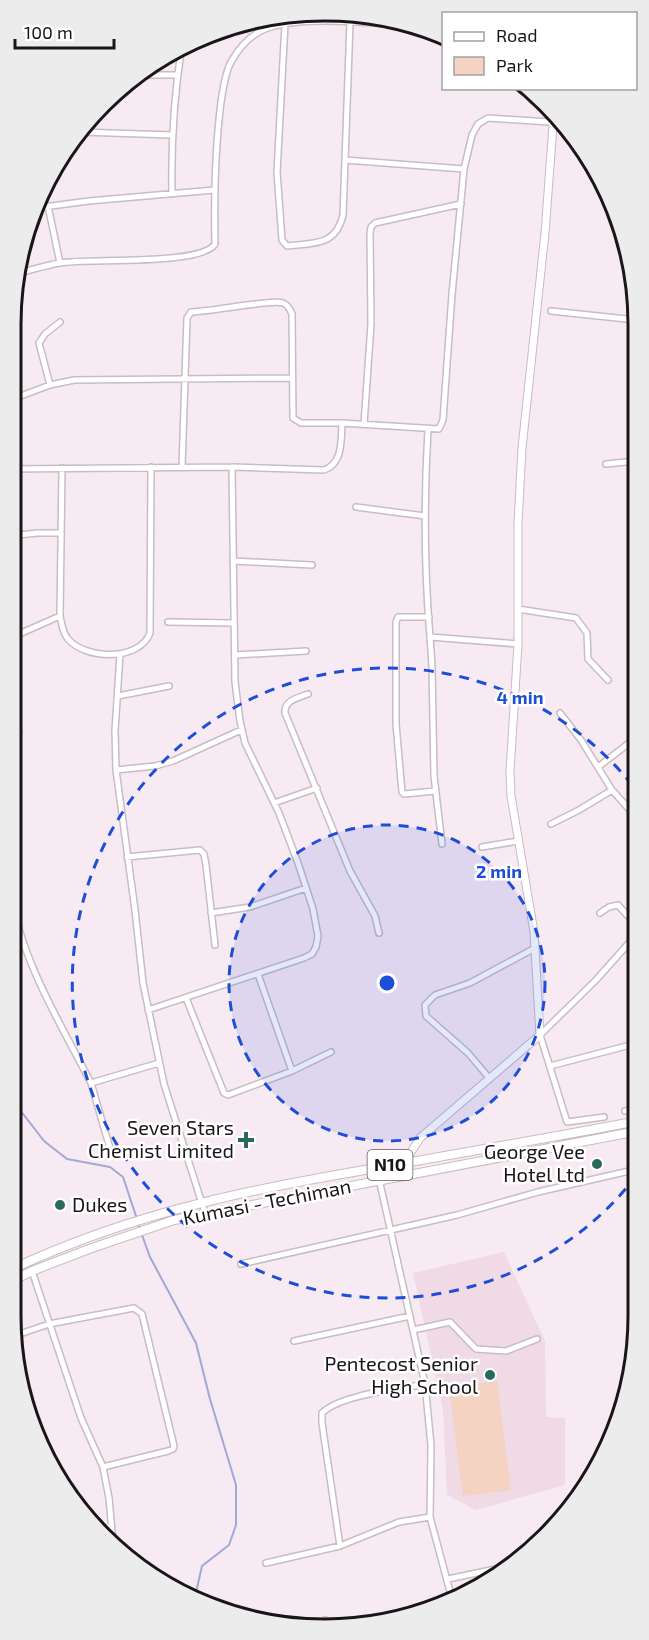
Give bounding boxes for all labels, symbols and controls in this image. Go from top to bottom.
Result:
scale bar [15,12,114,50]
legend [442,12,637,90]
text: 100 m [24,21,73,43]
text: Road [496,24,537,46]
text: Park [496,54,533,76]
text: 4 min [497,686,544,708]
text: 2 min [476,860,522,882]
centre of rings [377,973,397,993]
place label: Seven Stars Chemist Limited [88,1115,234,1162]
marker: Seven Stars Chemist Limited [239,1133,253,1147]
place label: George Vee Hotel Ltd [484,1139,585,1186]
road number: N10 [368,1150,412,1180]
marker: George Vee Hotel Ltd [590,1157,604,1171]
street label: Kumasi - Techiman [181,1173,353,1229]
place label: Dukes [72,1192,127,1216]
marker: Dukes [53,1198,67,1212]
place label: Pentecost Senior High School [324,1351,478,1398]
marker: Pentecost Senior High School [483,1368,497,1382]

